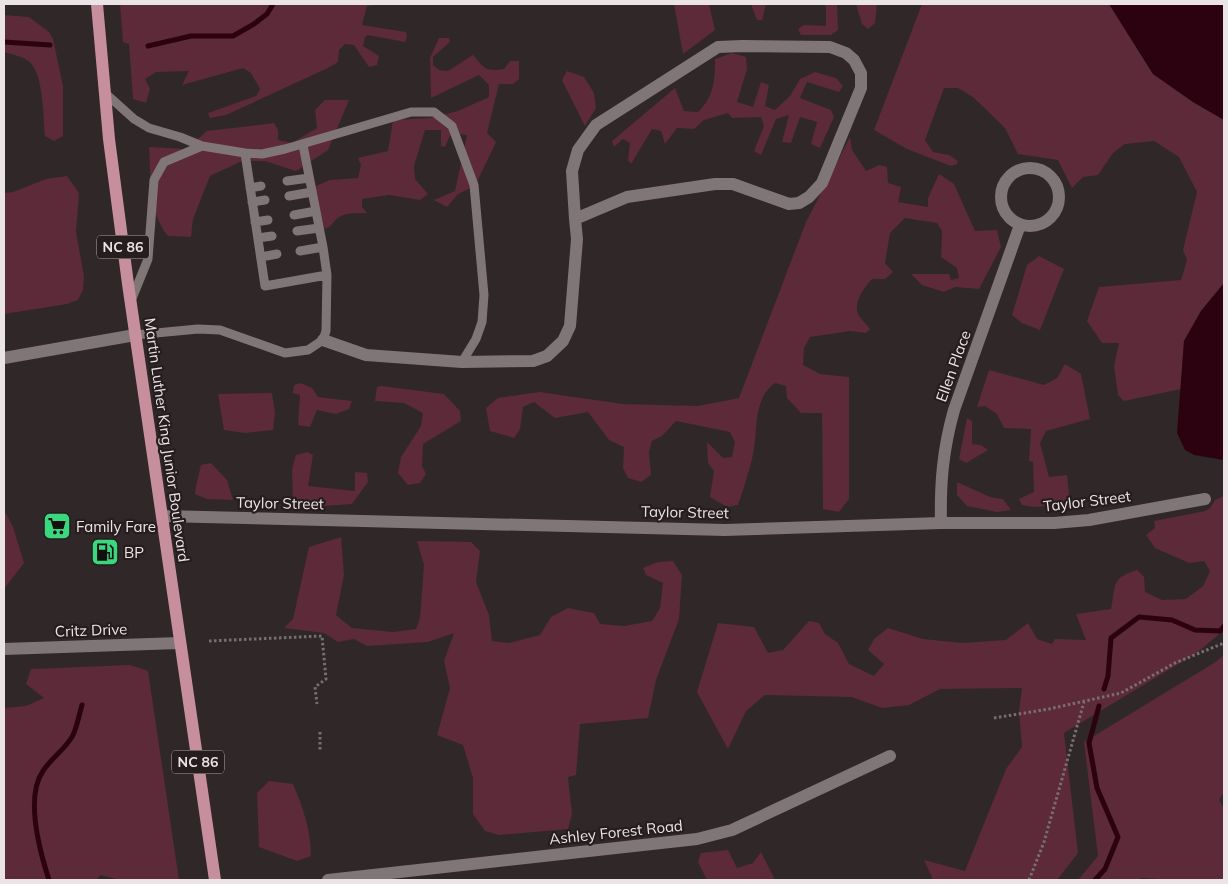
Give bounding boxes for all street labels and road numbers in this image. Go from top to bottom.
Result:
road number: NC 86 [97,236,149,258]
street label: Martin Luther King Junior Boulevard [140,317,194,563]
street label: Ellen Place [931,328,975,404]
street label: Taylor Street [1042,486,1132,516]
street label: Taylor Street [236,493,324,513]
street label: Taylor Street [641,502,729,522]
street label: Critz Drive [54,619,128,641]
road number: NC 86 [172,750,224,774]
street label: Ashley Forest Road [548,816,684,848]

